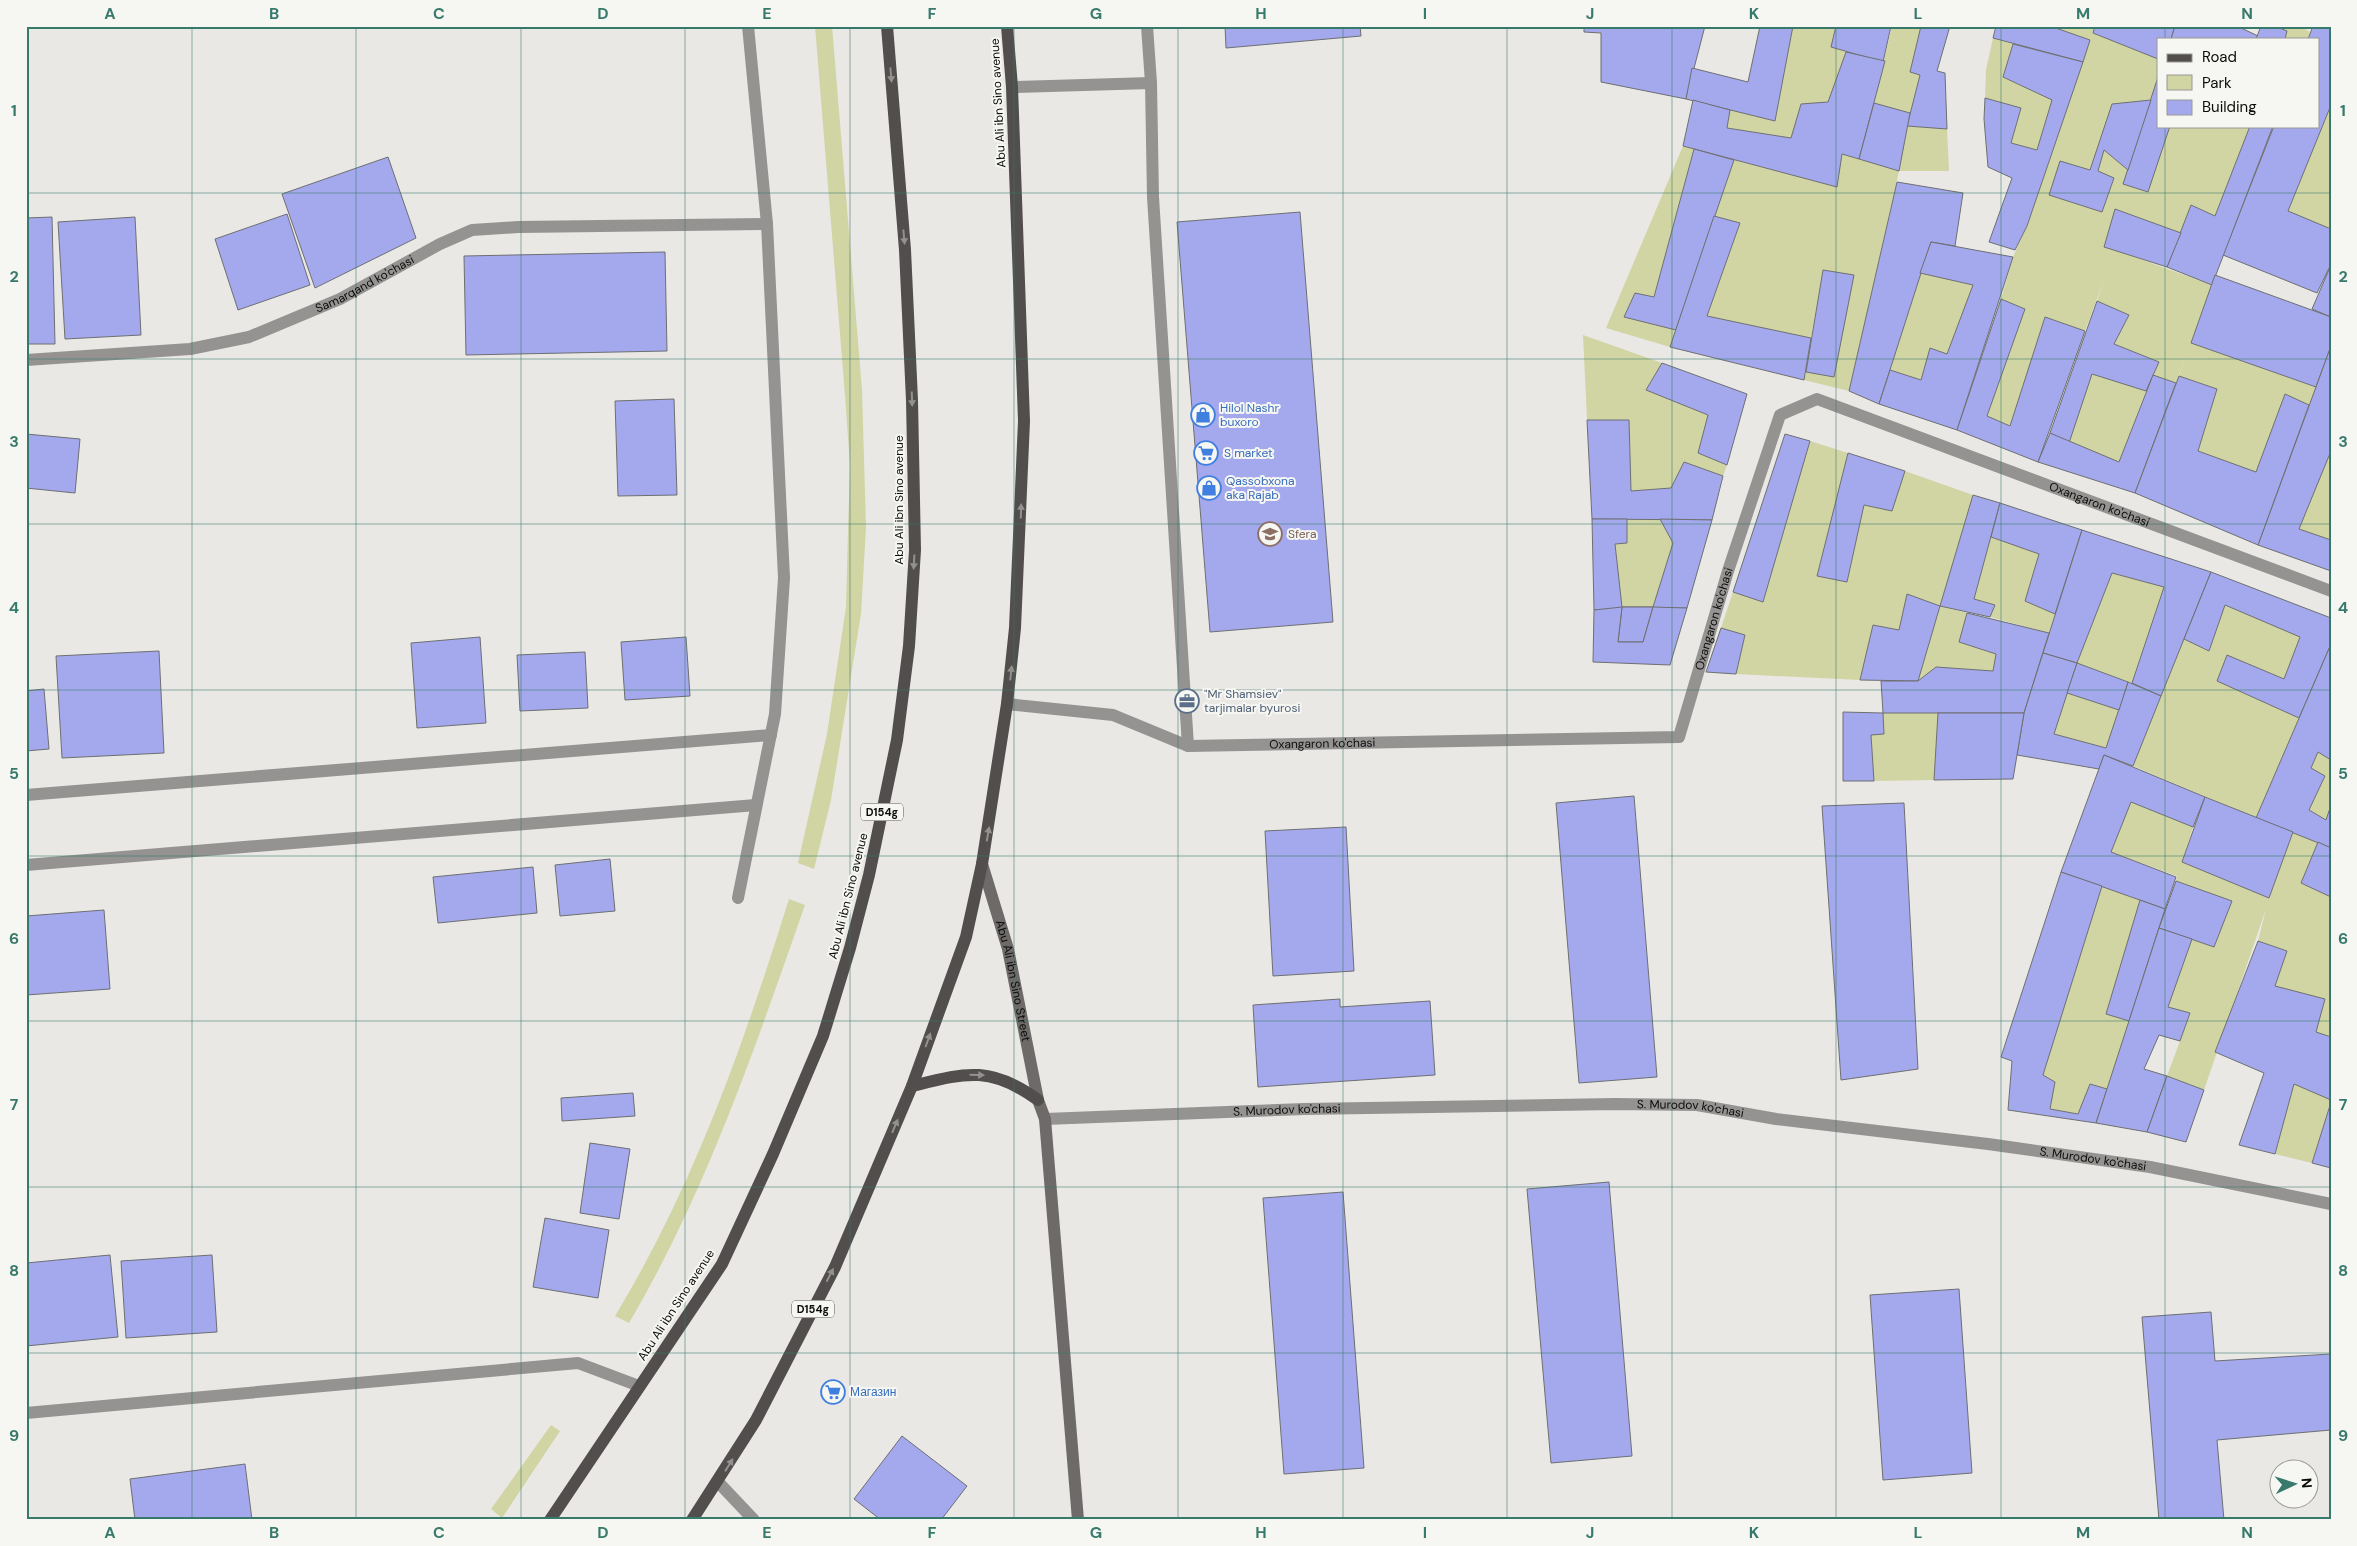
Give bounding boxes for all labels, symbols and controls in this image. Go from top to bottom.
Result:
text: A [104,3,116,24]
text: B [269,3,279,24]
text: C [433,3,445,24]
text: D [597,3,609,24]
text: E [762,3,772,24]
text: F [928,3,937,24]
text: G [1090,3,1102,24]
text: H [1255,3,1267,24]
text: I [1423,3,1427,24]
text: J [1586,3,1594,24]
text: K [1749,3,1760,24]
text: L [1914,3,1923,24]
text: M [2076,3,2090,24]
text: N [2241,3,2253,24]
street label: Abu Ali ibn Sino avenue [987,38,1009,168]
legend [2157,38,2320,128]
text: Road [2202,47,2237,67]
one-way arrow [888,67,896,83]
text: Park [2202,73,2232,93]
text: Building [2202,97,2257,117]
text: 1 [11,100,17,121]
text: 1 [2340,100,2346,121]
one-way arrow [901,229,909,245]
street label: Samarqand ko'chasi [313,252,417,316]
text: 2 [9,266,19,287]
text: 2 [2338,266,2348,287]
one-way arrow [909,391,917,407]
place label: Hilol Nashr buxoro [1220,400,1279,430]
shop icon: Hilol Nashr buxoro [1190,402,1216,428]
text: 3 [9,431,19,452]
text: 3 [2338,431,2348,452]
street label: Abu Ali ibn Sino avenue [891,435,907,565]
supermarket icon: S market [1193,440,1219,466]
place label: S market [1224,445,1273,461]
place label: Qassobxona aka Rajab [1226,473,1294,503]
shop icon: Qassobxona aka Rajab [1196,475,1222,501]
street label: Oxangaron ko'chasi [2047,478,2152,531]
one-way arrow [1018,503,1026,519]
school or university icon: Sfera [1257,521,1283,547]
place label: Sfera [1288,526,1317,542]
one-way arrow [909,554,917,570]
street label: Oxangaron ko'chasi [1691,565,1737,672]
text: 4 [9,597,19,618]
text: 4 [2338,597,2348,618]
one-way arrow [1007,665,1015,681]
place label: "Mr Shamsiev" tarjimalar byurosi [1204,686,1300,716]
office icon: "Mr Shamsiev" tarjimalar byurosi [1174,688,1200,714]
street label: Oxangaron ko'chasi [1269,735,1376,753]
text: 5 [9,763,19,784]
text: 5 [2338,763,2348,784]
road number: D154g [861,804,903,820]
one-way arrow [984,826,992,842]
street label: Abu Ali ibn Sino avenue [825,831,871,961]
street label: Abu Ali ibn Sino Street [992,918,1034,1043]
text: 6 [9,928,19,949]
text: 6 [2338,928,2348,949]
one-way arrow [924,1032,932,1047]
one-way arrow [969,1071,985,1079]
text: 7 [10,1094,19,1115]
text: 7 [2339,1094,2348,1115]
street label: S. Murodov ko'chasi [1637,1096,1745,1121]
street label: S. Murodov ko'chasi [1233,1100,1341,1120]
one-way arrow [891,1119,899,1133]
street label: S. Murodov ko'chasi [2039,1143,2148,1174]
street label: Abu Ali ibn Sino avenue [634,1246,718,1364]
text: 8 [9,1260,19,1281]
text: 8 [2338,1260,2348,1281]
one-way arrow [826,1268,834,1282]
road number: D154g [792,1300,834,1318]
supermarket icon: Магазин [820,1379,846,1405]
place label: Магазин [850,1384,896,1400]
text: 9 [9,1425,19,1446]
text: 9 [2338,1425,2348,1446]
one-way arrow [724,1458,734,1471]
north arrow [2270,1458,2320,1508]
text: N [2298,1477,2316,1489]
text: A [104,1522,116,1543]
text: B [269,1522,279,1543]
text: C [433,1522,445,1543]
text: D [597,1522,609,1543]
text: E [762,1522,772,1543]
text: F [928,1522,937,1543]
text: G [1090,1522,1102,1543]
text: H [1255,1522,1267,1543]
text: I [1423,1522,1427,1543]
text: J [1586,1522,1594,1543]
text: K [1749,1522,1760,1543]
text: L [1914,1522,1923,1543]
text: M [2076,1522,2090,1543]
text: N [2241,1522,2253,1543]

